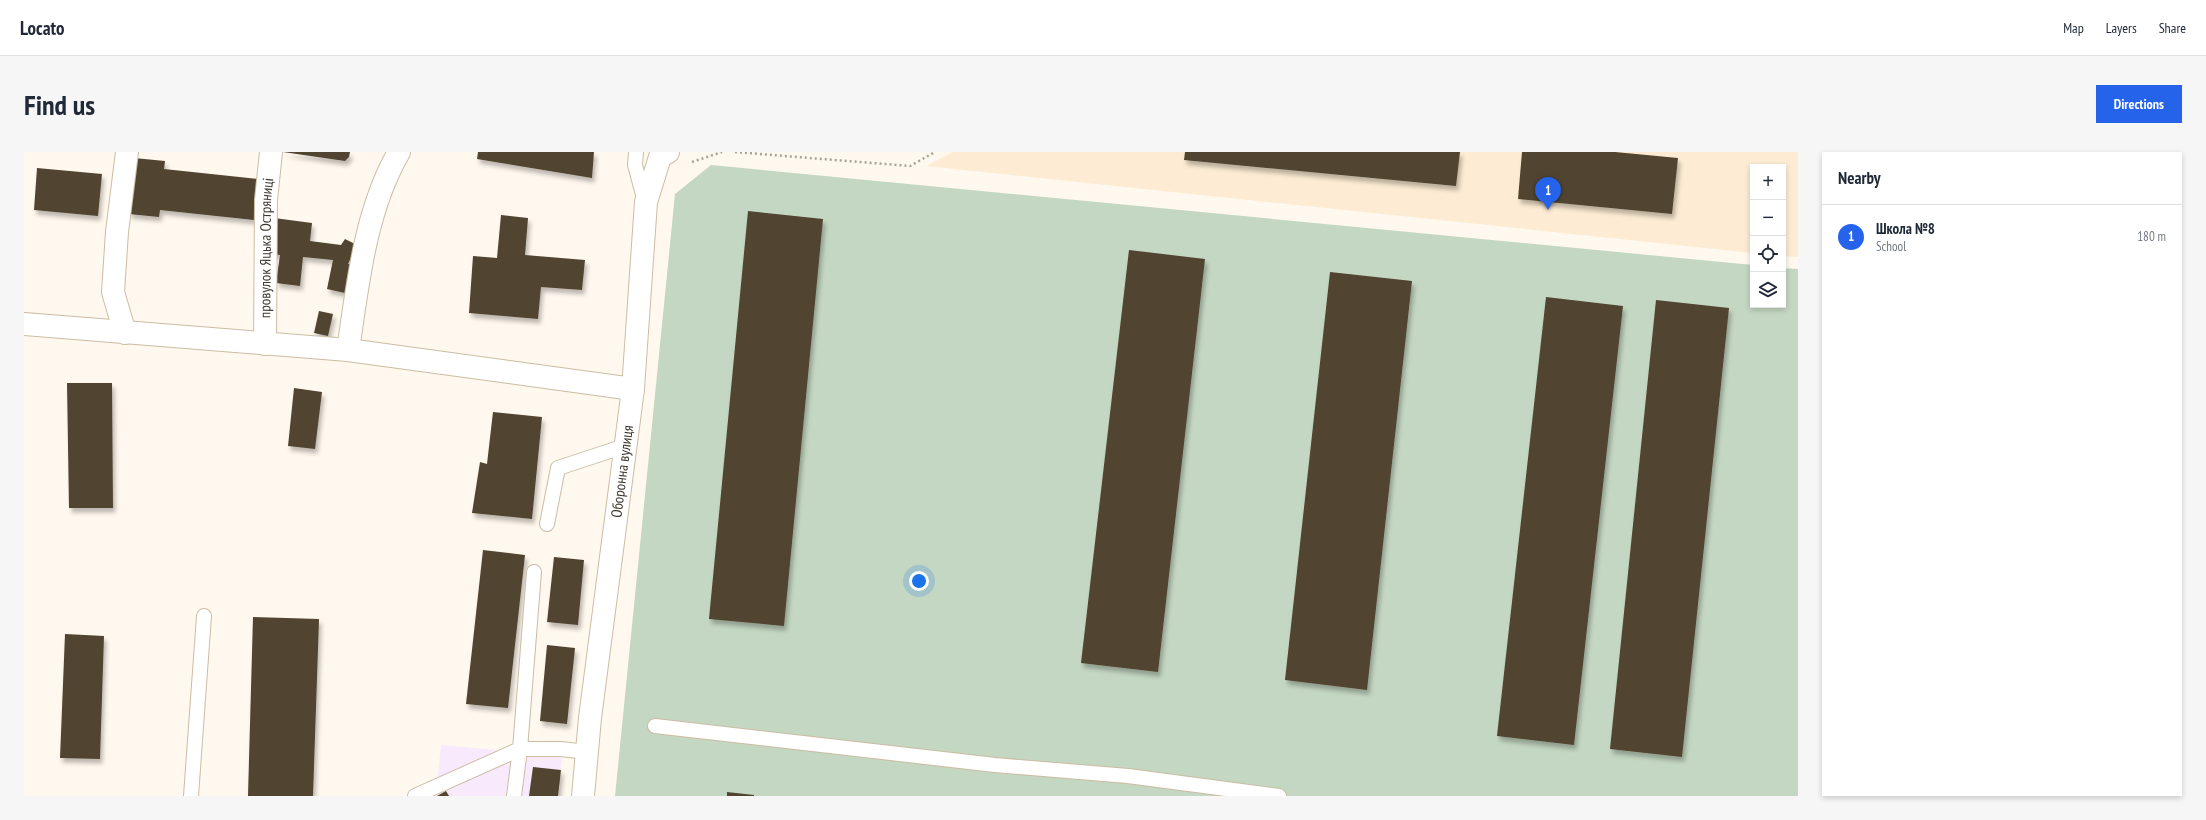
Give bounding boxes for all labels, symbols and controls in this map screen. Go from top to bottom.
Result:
text: Locato [20,16,65,40]
text: Map [2063,19,2084,37]
text: Layers [2106,19,2137,37]
text: Share [2159,19,2186,37]
button: Directions [2096,85,2182,123]
text: Find us [24,86,95,123]
map controls [1750,164,1786,308]
button: + [1750,164,1786,200]
text: Nearby [1838,167,1881,189]
street label: провулок Яцька Остряниці [255,177,277,318]
pin: 1 [1535,177,1561,210]
button: − [1750,200,1786,236]
text: Школа №8 [1876,219,1935,238]
text: 1 [1848,228,1854,245]
text: 180 m [2137,228,2166,245]
button: locate [1750,236,1786,272]
text: School [1876,238,1906,255]
button: layers [1750,272,1786,308]
street label: Оборонна вулиця [606,424,637,519]
your location [909,571,929,591]

